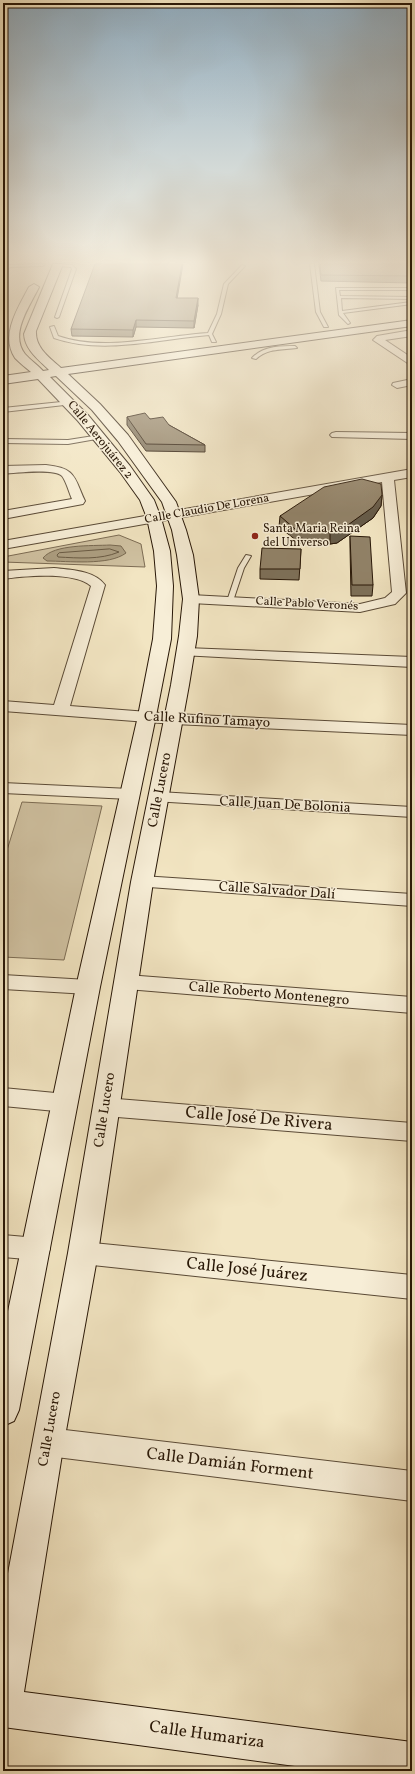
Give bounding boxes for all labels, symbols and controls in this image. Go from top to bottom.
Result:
street label: Calle Aerojuárez 2 [64,398,136,482]
street label: Calle Claudio De Lorena [143,490,271,528]
place label: Santa Maria Reina del Universo [263,521,360,551]
marker: Santa Maria Reina del Universo [250,531,260,541]
street label: Calle Pablo Veronés [255,593,359,615]
street label: Calle Rufino Tamayo [143,707,271,733]
street label: Calle Lucero [143,751,177,829]
street label: Calle Juan De Bolonia [219,792,351,818]
street label: Calle Salvador Dalí [218,877,337,905]
street label: Calle Roberto Montenegro [188,978,350,1010]
street label: Calle Lucero [90,1071,120,1149]
street label: Calle José De Rivera [184,1101,334,1137]
street label: Calle José Juárez [185,1252,309,1288]
street label: Calle Lucero [34,1390,66,1468]
street label: Calle Damián Forment [145,1442,315,1486]
street label: Calle Humariza [148,1716,266,1754]

